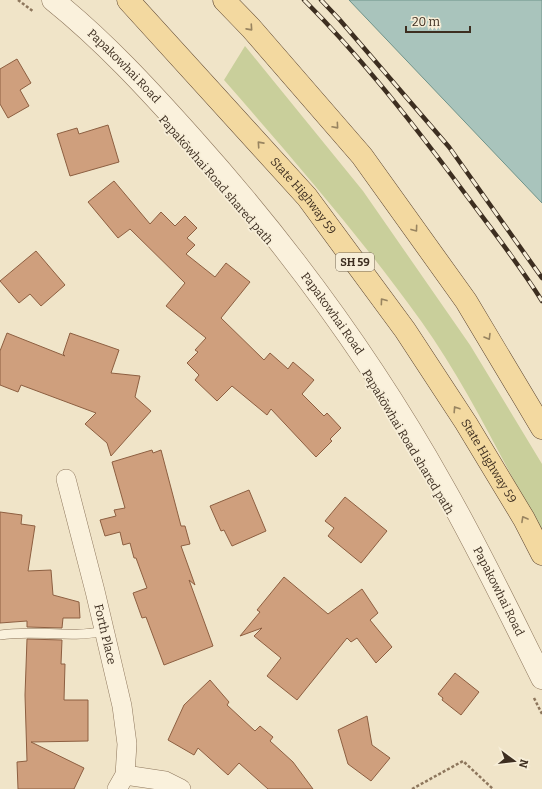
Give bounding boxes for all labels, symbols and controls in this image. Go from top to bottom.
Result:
scale bar [406,8,470,34]
text: 20 m [412,15,441,29]
one-way arrow [246,23,253,31]
street label: Papakowhai Road [85,26,163,106]
street label: Papakōwhai Road shared path [156,113,276,248]
one-way arrow [331,122,338,129]
one-way arrow [257,141,264,149]
street label: State Highway 59 [268,155,339,237]
one-way arrow [410,225,417,232]
road number: SH 59 [336,253,374,271]
street label: Papakowhai Road [298,270,367,357]
one-way arrow [381,298,388,305]
one-way arrow [483,333,490,340]
street label: Papakōwhai Road shared path [359,367,457,517]
one-way arrow [454,406,461,413]
street label: State Highway 59 [458,416,520,506]
one-way arrow [522,516,529,524]
street label: Papakowhai Road [470,544,527,638]
street label: Forth Place [91,602,119,666]
north arrow [494,741,534,781]
text: N [516,758,531,770]

